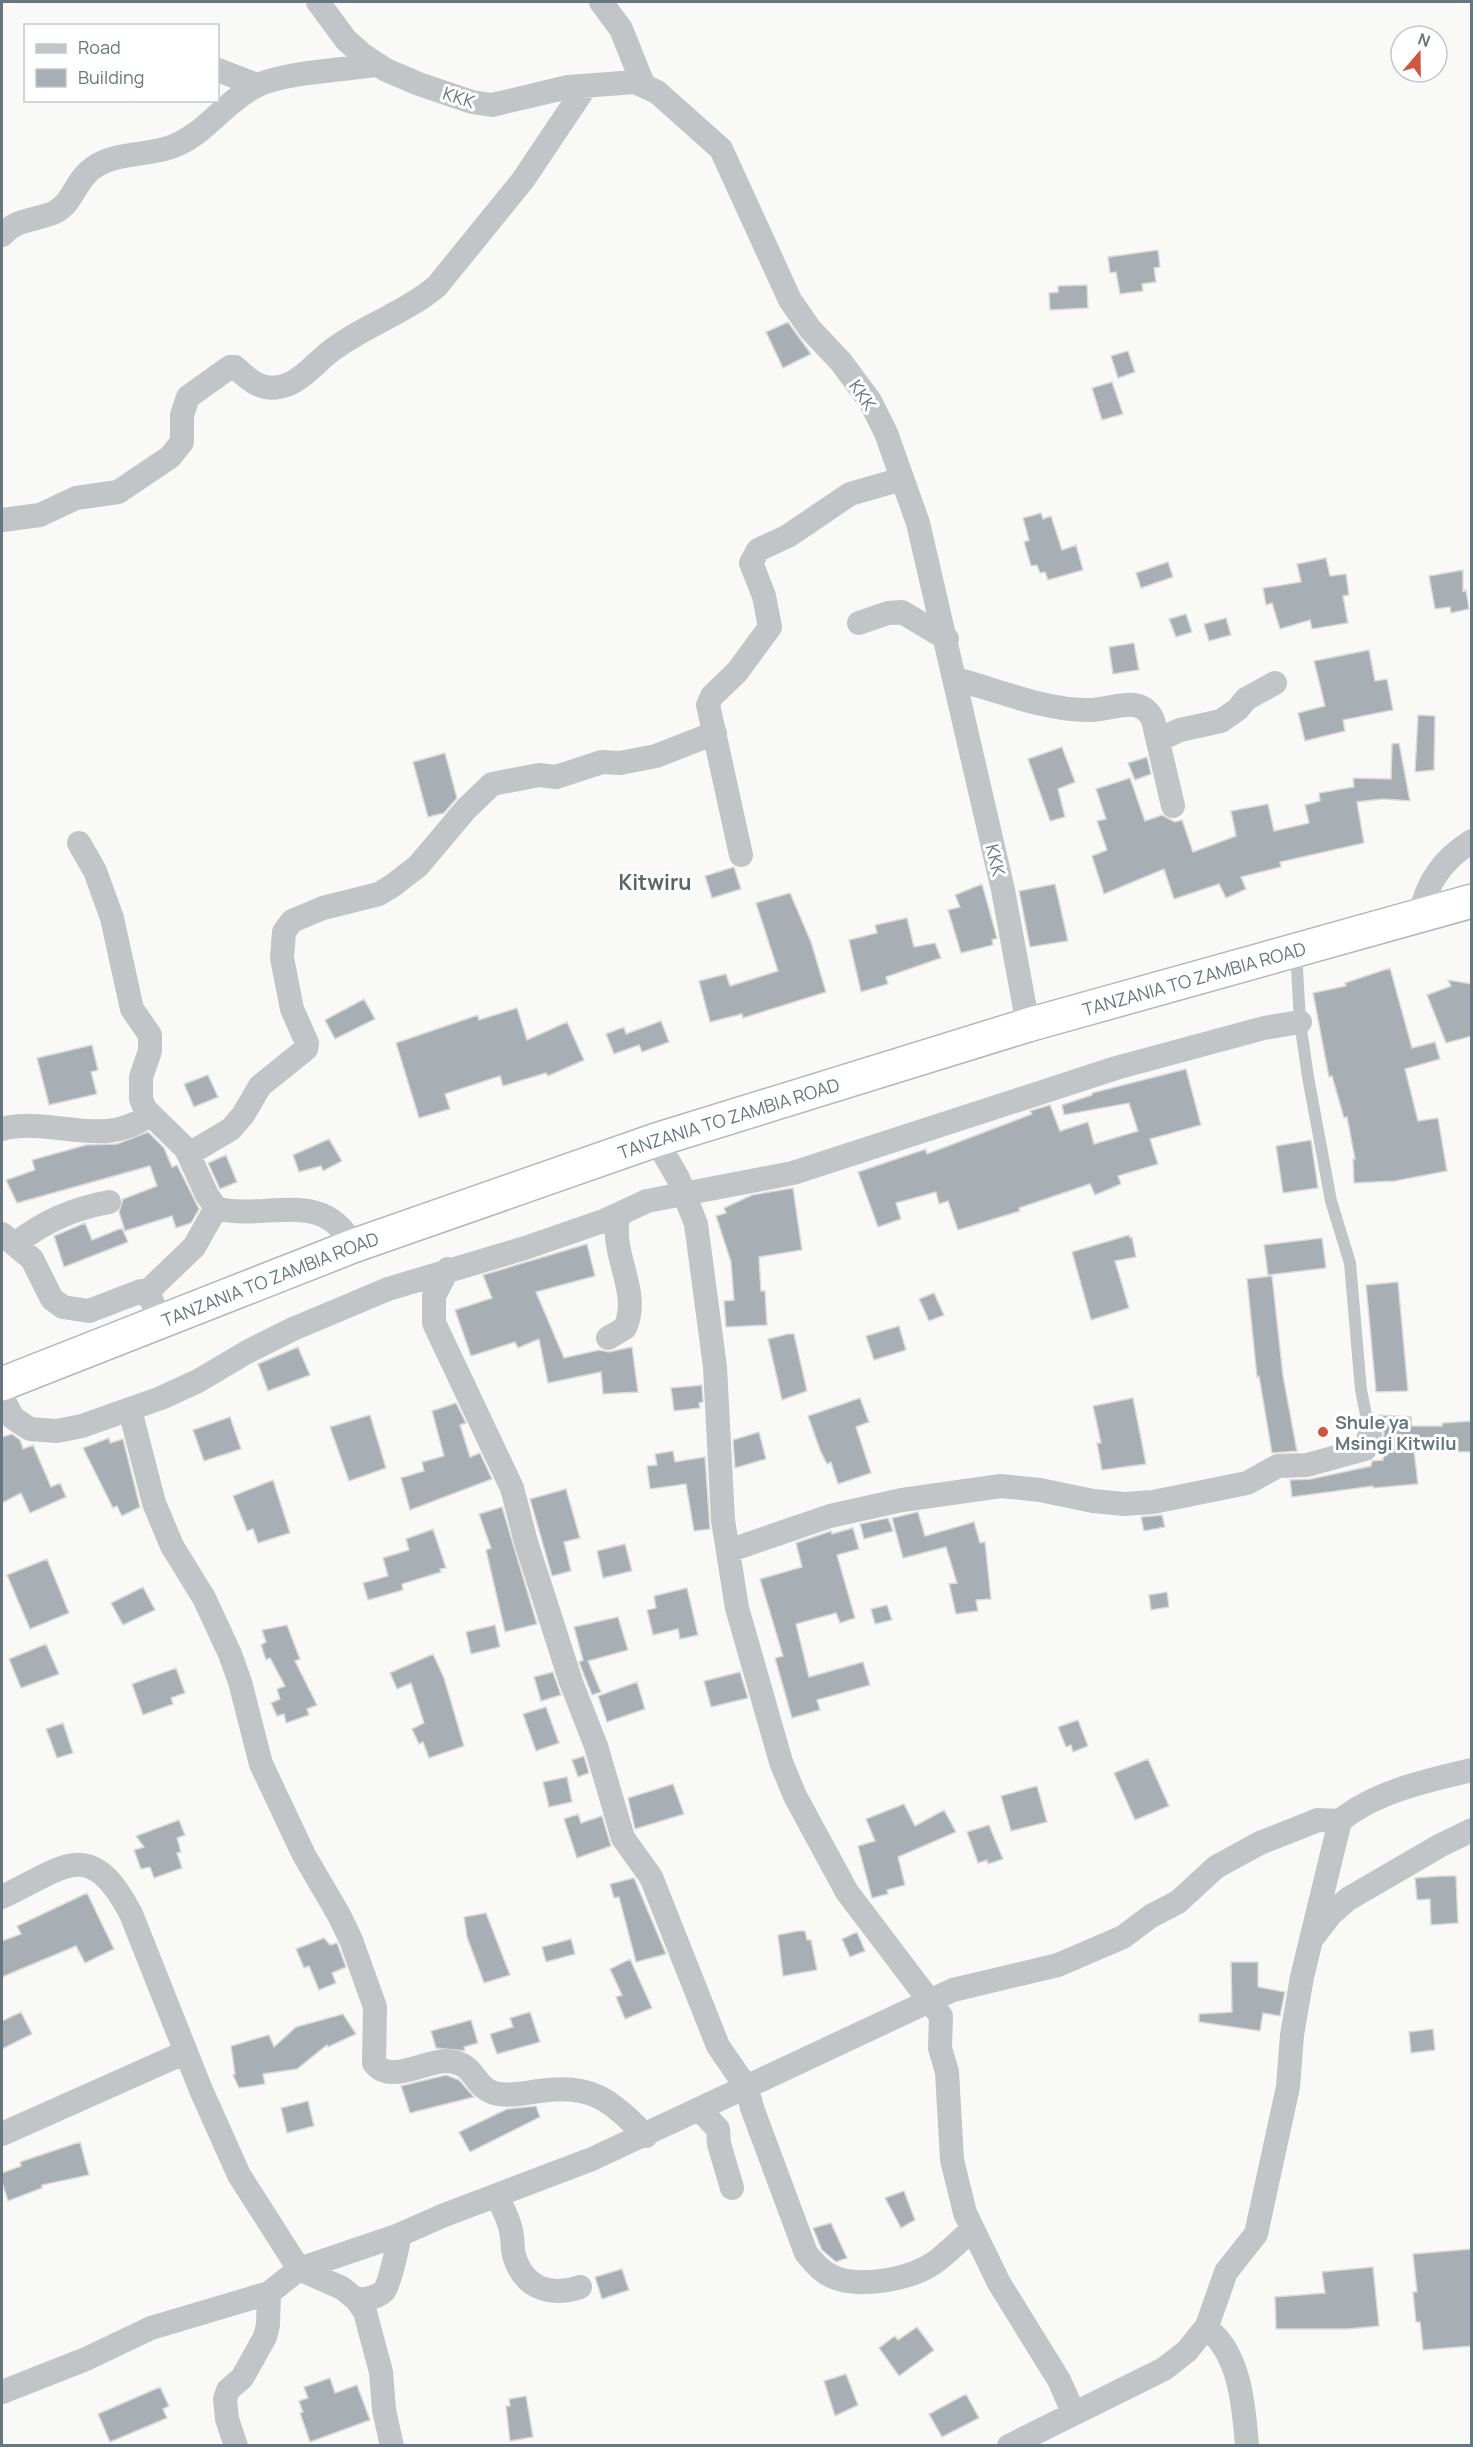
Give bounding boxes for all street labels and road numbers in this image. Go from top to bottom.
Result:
street label: KKK [440,81,478,113]
street label: KKK [844,375,882,415]
street label: KKK [981,842,1011,879]
street label: TANZANIA TO ZAMBIA ROAD [1080,936,1309,1021]
street label: TANZANIA TO ZAMBIA ROAD [615,1072,842,1164]
street label: TANZANIA TO ZAMBIA ROAD [158,1226,382,1332]

